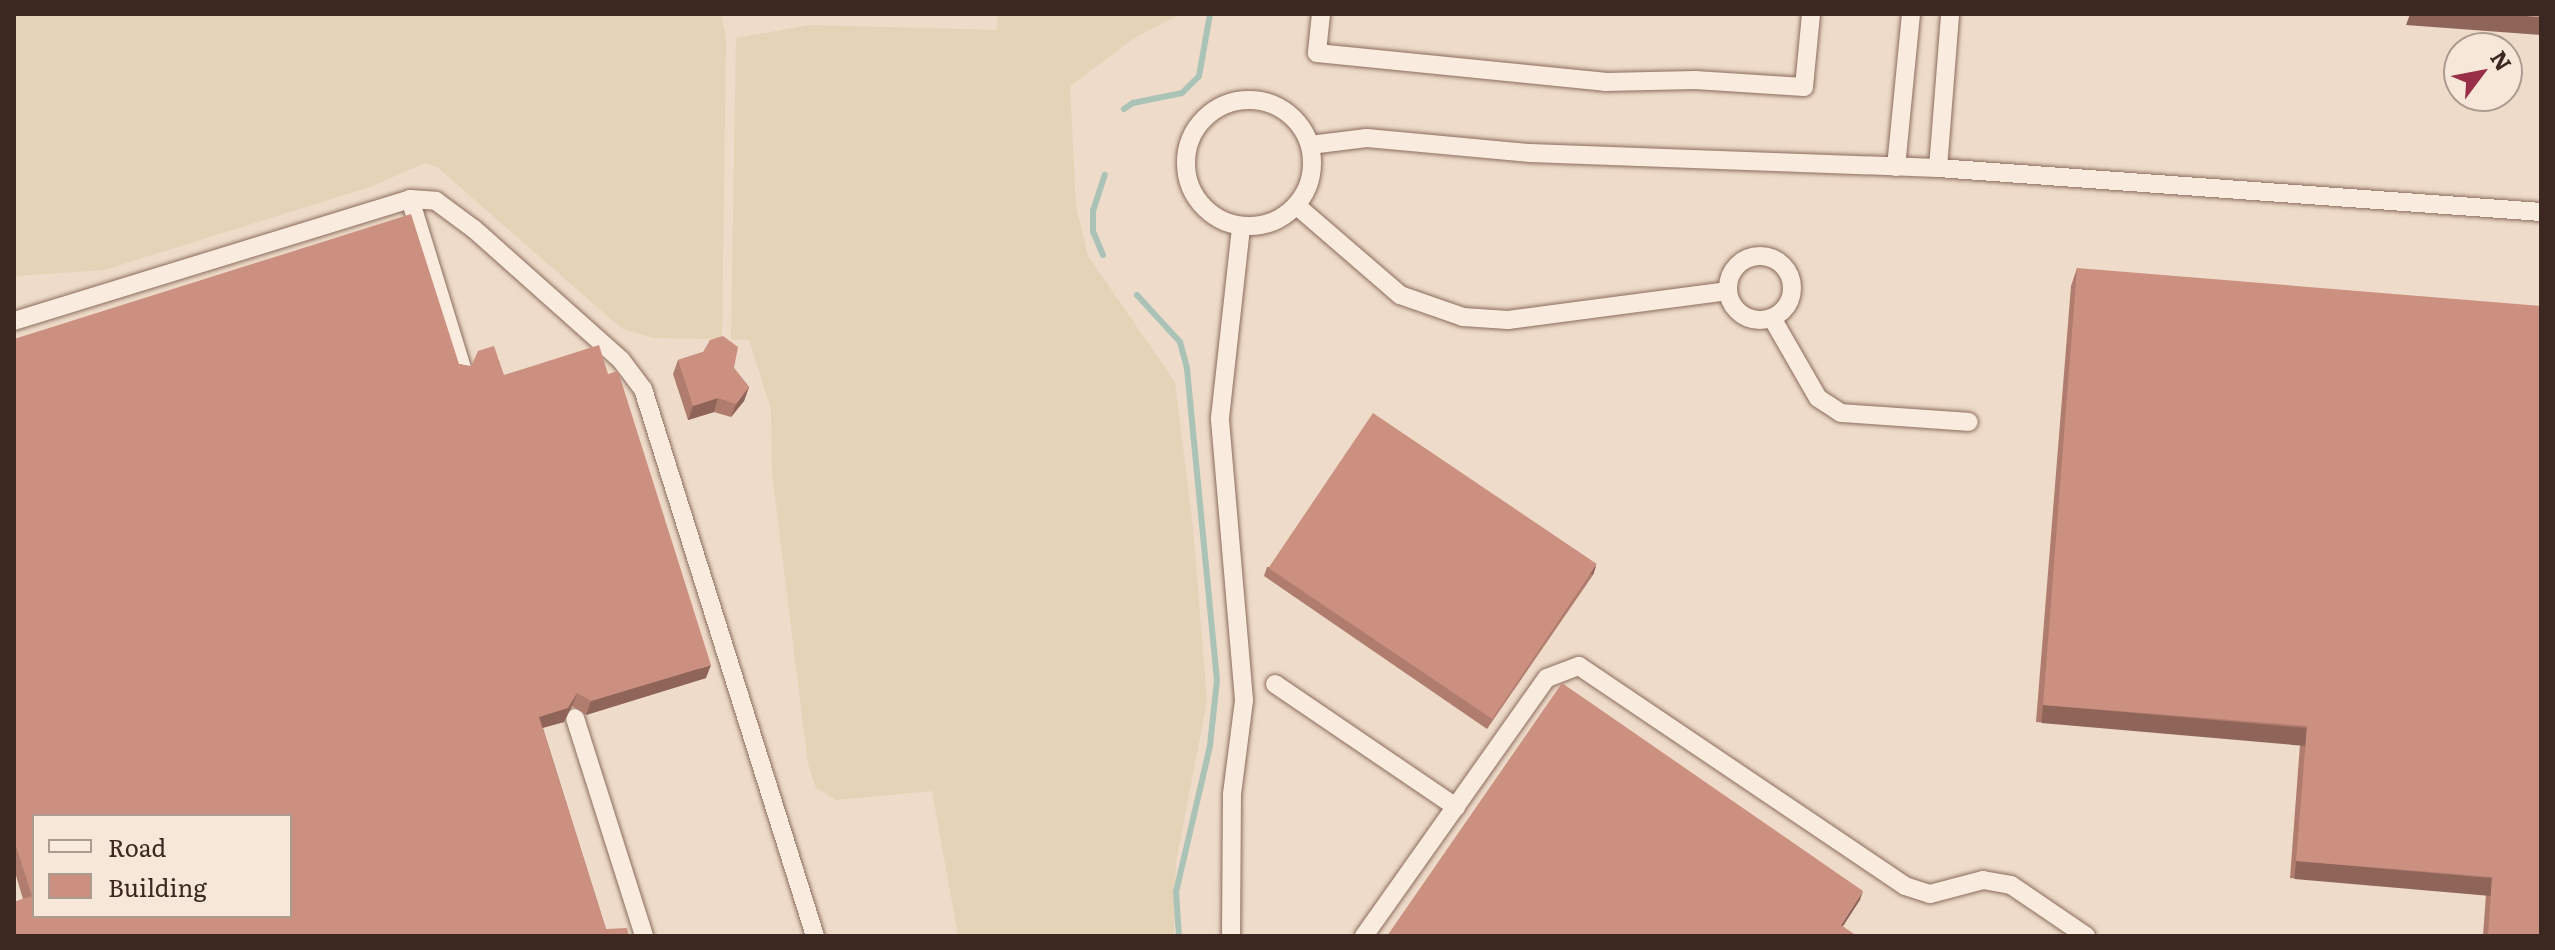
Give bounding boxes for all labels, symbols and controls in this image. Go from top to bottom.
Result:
north arrow [2443,32,2523,112]
text: N [2483,44,2521,77]
legend [32,814,292,918]
text: Road [108,829,166,864]
text: Building [108,869,207,904]

